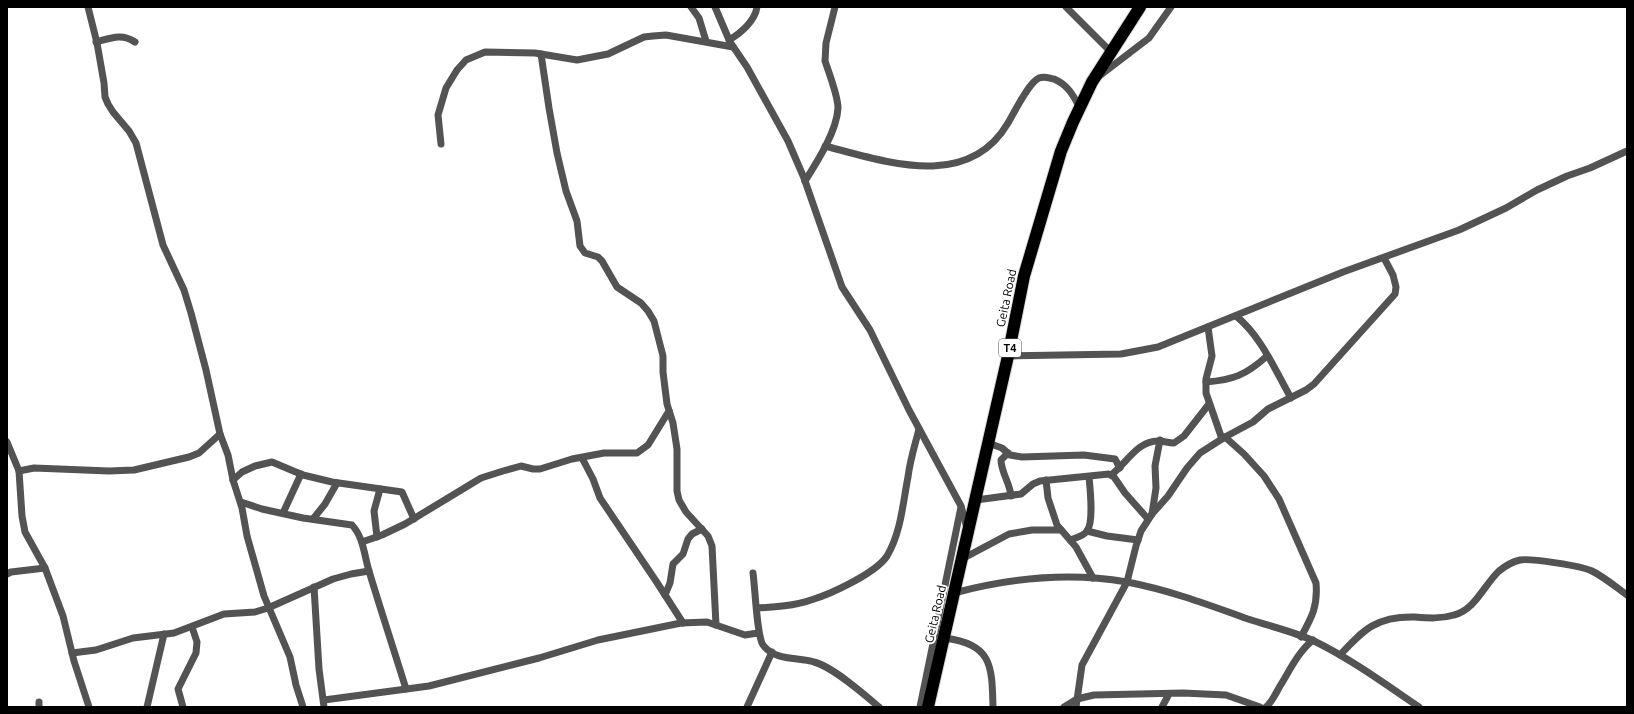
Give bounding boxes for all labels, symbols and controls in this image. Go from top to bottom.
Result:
street label: Geita Road [994,268,1018,328]
road number: T4 [999,339,1021,357]
street label: Geita Road [922,584,948,644]

